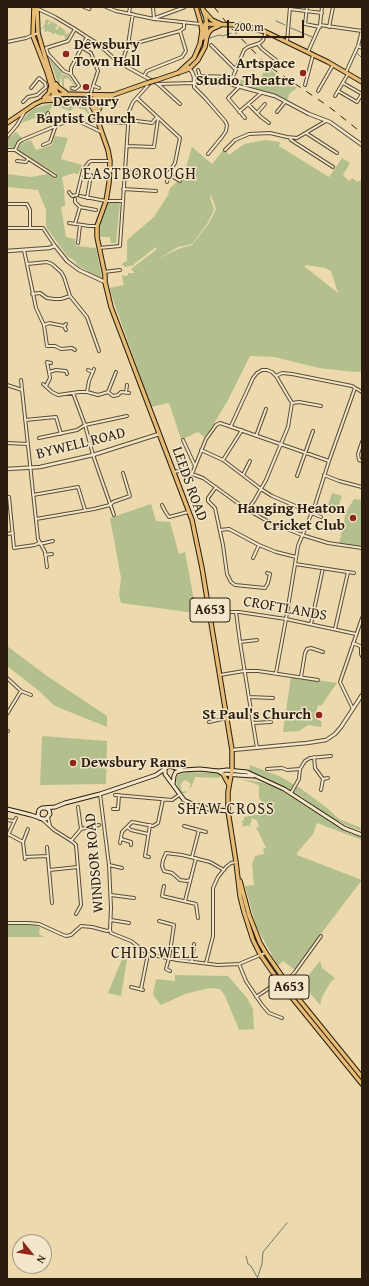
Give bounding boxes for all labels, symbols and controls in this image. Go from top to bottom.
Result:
scale bar [229,12,306,38]
text: 200 m [234,18,264,35]
place label: Dewsbury Town Hall [74,36,140,71]
marker: Dewsbury Town Hall [61,49,71,59]
place label: Artspace Studio Theatre [196,55,295,90]
marker: Artspace Studio Theatre [298,68,308,78]
marker: Dewsbury Baptist Church [81,82,91,92]
place label: Dewsbury Baptist Church [36,93,136,128]
district label: EASTBOROUGH [83,165,197,185]
street label: BYWELL ROAD [35,424,127,464]
street label: LEEDS ROAD [167,444,211,524]
place label: Hanging Heaton Cricket Club [237,500,345,535]
marker: Hanging Heaton Cricket Club [348,513,358,523]
street label: CROFTLANDS [242,593,328,625]
road number: A653 [190,598,230,622]
place label: St Paul's Church [202,706,311,724]
marker: St Paul's Church [314,710,324,720]
place label: Dewsbury Rams [81,754,186,772]
marker: Dewsbury Rams [68,758,78,768]
district label: SHAW CROSS [177,800,275,820]
street label: WINDSOR ROAD [82,812,108,914]
district label: CHIDSWELL [111,944,199,964]
road number: A653 [269,975,309,999]
north arrow [12,1234,52,1274]
text: N [33,1252,50,1267]

